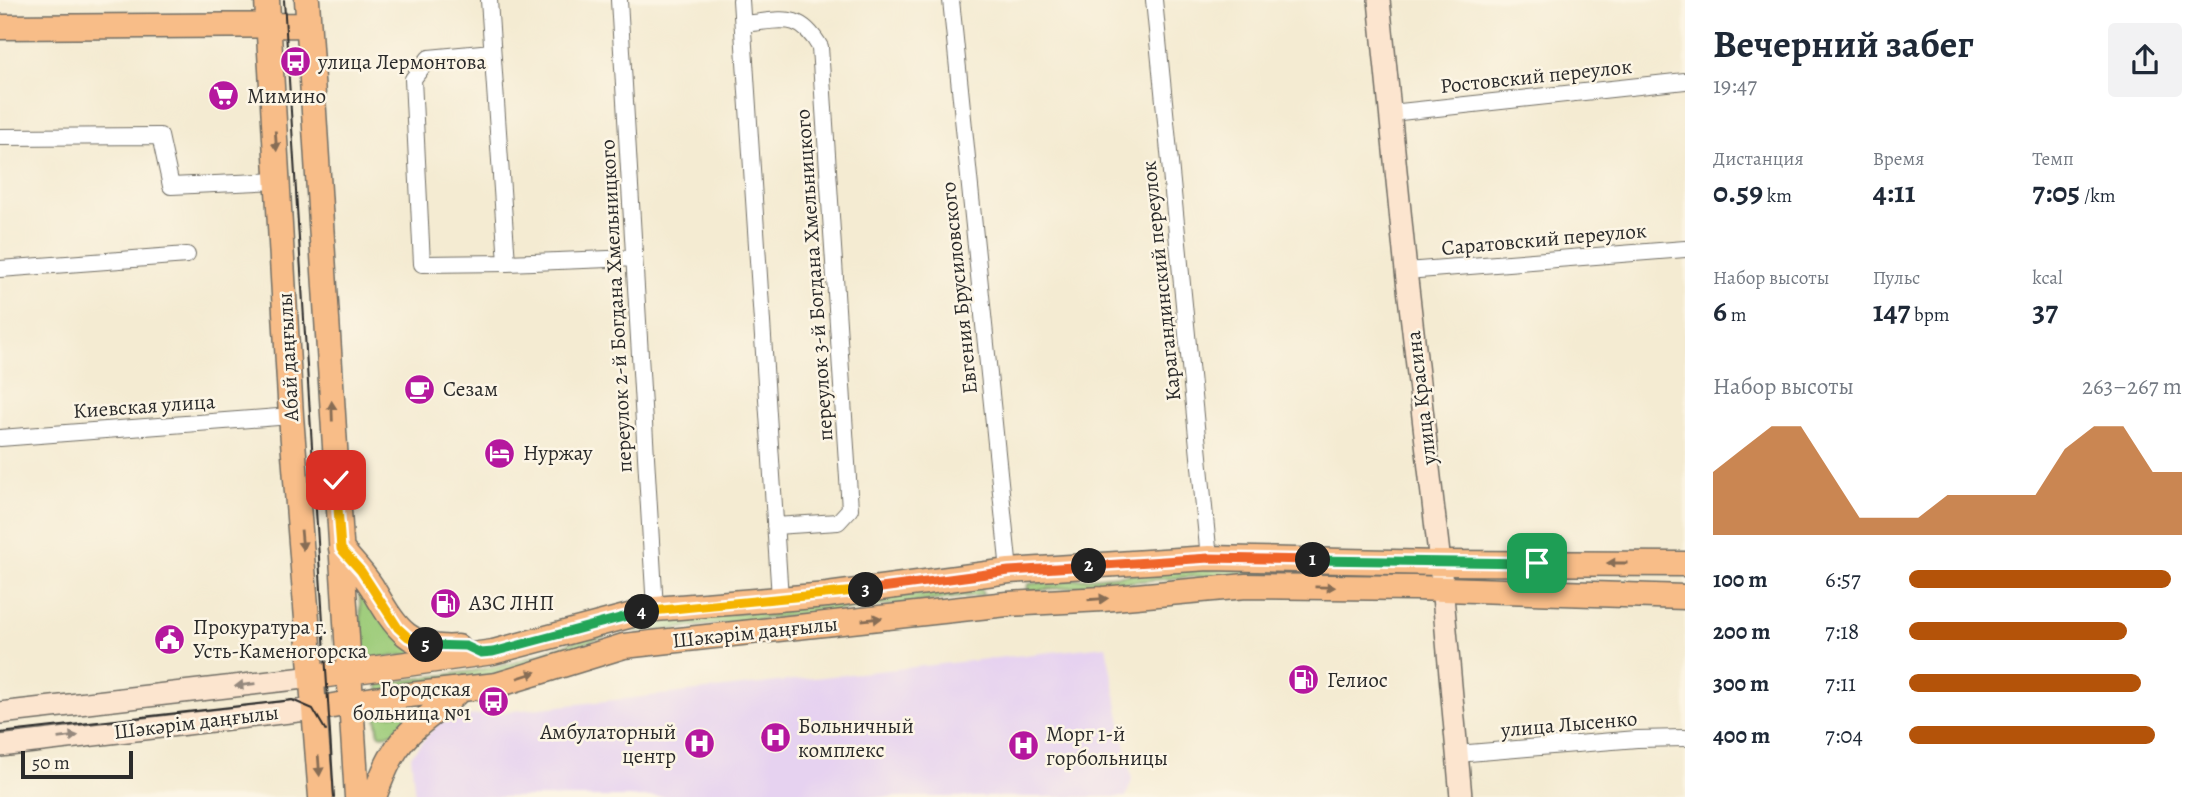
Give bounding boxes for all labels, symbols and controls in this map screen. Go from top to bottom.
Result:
text: Вечерний забег [1713,18,1974,70]
button: share [2108,23,2182,97]
bus stop icon: улица Лермонтова [278,45,312,79]
place label: улица Лермонтова [317,48,486,76]
street label: Ростовский переулок [1439,52,1633,100]
text: 19:47 [1713,70,1757,101]
supermarket icon: Мимино [207,79,241,113]
place label: Мимино [247,82,326,110]
street label: переулок 3-й Богдана Хмельницкого [788,108,840,442]
one-way arrow [271,131,282,153]
street label: переулок 2-й Богдана Хмельницкого [593,139,639,473]
text: Дистанция [1713,146,1804,172]
text: Время [1873,146,1924,172]
text: Темп [2032,146,2074,172]
street label: Карагандинский переулок [1134,159,1188,403]
text: 0.59 [1713,172,1763,212]
text: 4:11 [1873,172,1915,212]
text: 7:05 [2032,172,2080,212]
street label: Евгения Брусиловского [934,180,984,396]
text: km [1763,183,1792,209]
text: /km [2080,183,2115,209]
street label: Саратовский переулок [1440,216,1648,262]
text: Набор высоты [1713,265,1829,291]
text: Пульс [1873,265,1920,291]
text: kcal [2032,265,2063,291]
text: 6 [1713,291,1727,331]
text: 147 [1873,291,1910,331]
text: 37 [2032,291,2058,331]
street label: Абай даңғылы [271,292,305,423]
text: m [1727,302,1747,328]
text: bpm [1910,302,1950,328]
street label: улица Красина [1399,329,1443,468]
text: Набор высоты [1713,371,1854,402]
text: 263–267 m [2082,371,2182,402]
cafe icon: Сезам [403,372,437,406]
place label: Сезам [443,375,498,403]
street label: Киевская улица [72,387,216,425]
one-way arrow [327,400,338,422]
hotel icon: Нуржау [483,436,517,470]
place label: Нуржау [523,439,593,467]
pin [306,450,366,510]
icon: check [317,461,355,499]
one-way arrow [297,529,308,551]
pin [1507,533,1567,593]
pin: 1 [1296,542,1330,578]
icon: arrive [1518,544,1556,582]
text: 1 [1309,546,1316,572]
pin: 2 [1072,548,1106,584]
text: 2 [1084,552,1093,578]
one-way arrow [1606,557,1628,569]
text: 100 m [1713,564,1768,595]
text: 6:57 [1825,564,1861,595]
pin: 3 [848,572,884,608]
text: 3 [861,576,870,602]
one-way arrow [1314,582,1336,593]
fuel station icon: АЗС ЛНП [429,586,463,620]
place label: АЗС ЛНП [468,589,554,617]
one-way arrow [1087,593,1109,604]
pin: 4 [624,594,660,630]
text: 4 [637,598,646,624]
street label: Шәкәрім даңғылы [671,609,839,655]
place label: Прокуратура г. Усть-Каменогорска [193,613,368,665]
one-way arrow [861,613,883,624]
text: 200 m [1713,616,1771,647]
text: 7:18 [1825,616,1859,647]
public building icon: Прокуратура г. Усть-Каменогорска [153,622,187,656]
pin: 5 [408,628,444,662]
text: 5 [421,631,430,657]
fuel station icon: Гелиос [1287,663,1321,697]
place label: Гелиос [1327,666,1388,694]
text: 300 m [1713,668,1769,699]
text: 7:11 [1825,668,1856,699]
one-way arrow [517,669,538,680]
place label: Городская больница №1 [353,675,471,727]
one-way arrow [234,680,256,691]
bus stop icon: Городская больница №1 [477,684,511,718]
street label: Шәкәрім даңғылы [112,698,280,746]
street label: улица Лысенко [1499,704,1638,744]
place label: Больничный комплекс [798,712,914,764]
place label: Амбулаторный центр [539,718,676,770]
place label: Морг 1-й горбольницы [1046,720,1168,772]
text: 400 m [1713,720,1770,751]
text: 7:04 [1825,720,1863,751]
hospital icon: Больничный комплекс [758,721,792,755]
hospital icon: Амбулаторный центр [682,727,716,761]
hospital icon: Морг 1-й горбольницы [1006,729,1040,763]
one-way arrow [57,732,79,743]
scale bar [21,748,133,780]
text: 50 m [32,750,70,776]
one-way arrow [314,756,325,778]

